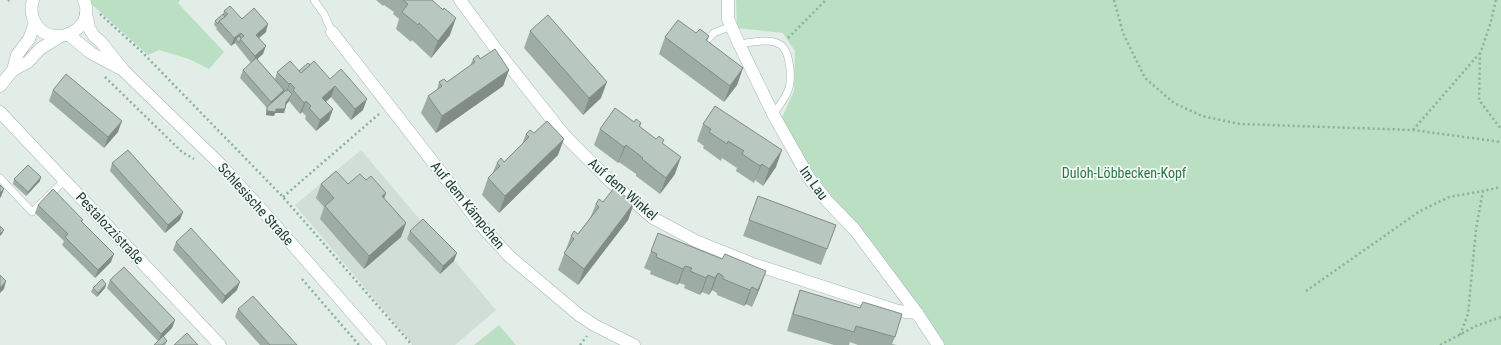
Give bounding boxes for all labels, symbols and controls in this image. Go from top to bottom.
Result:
street label: Auf dem Winkel [585,155,661,223]
street label: Auf dem Kämpchen [428,158,508,252]
street label: Schlesische Straße [215,160,297,249]
street label: Im Lau [797,163,831,203]
park label: Duloh-Löbbecken-Kopf [1062,165,1187,181]
street label: Pestalozzistraße [73,189,148,267]

